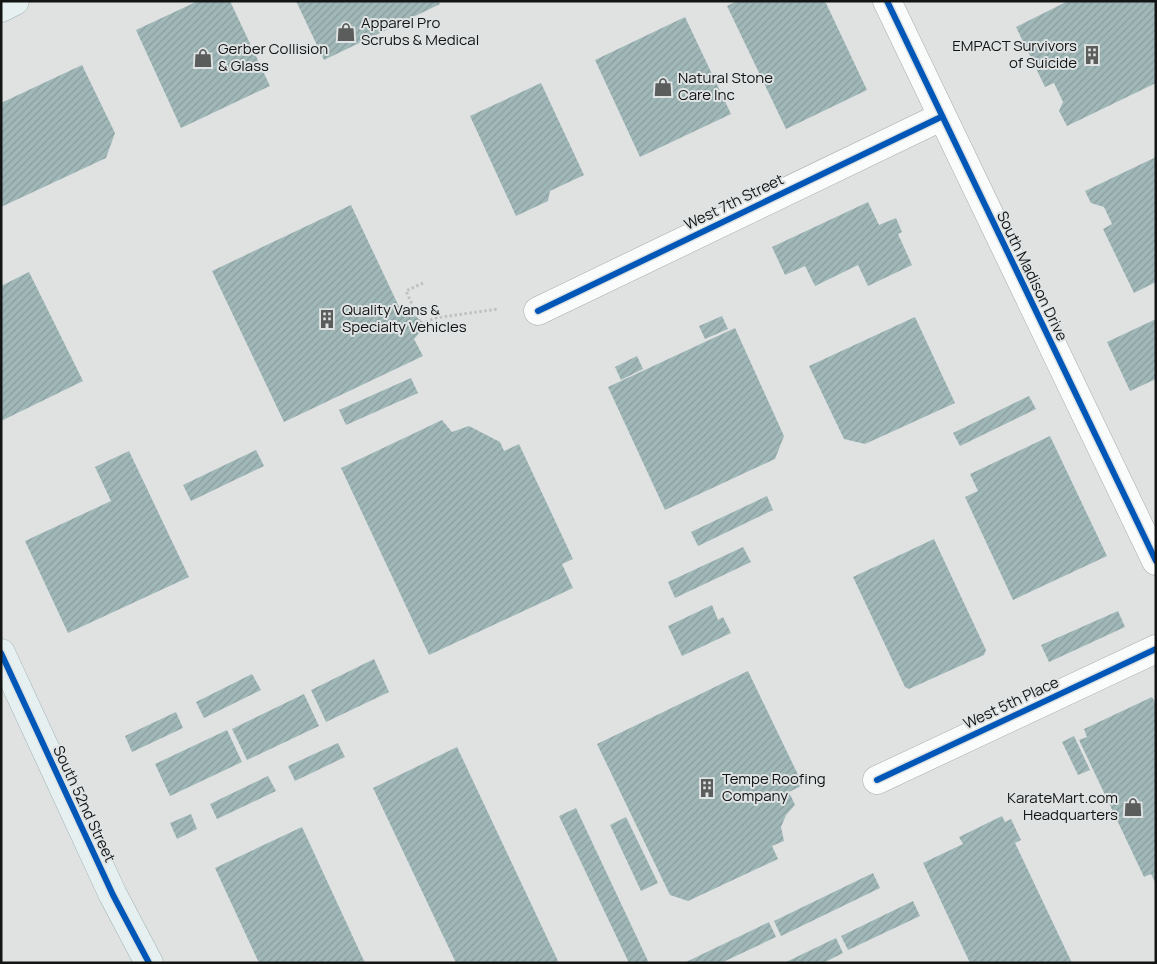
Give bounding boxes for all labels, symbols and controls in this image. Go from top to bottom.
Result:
place label: Apparel Pro Scrubs & Medical [361,12,479,50]
shop icon: Apparel Pro Scrubs & Medical [335,21,357,43]
place label: EMPACT Survivors of Suicide [952,35,1077,73]
place label: Gerber Collision & Glass [218,38,328,76]
building icon: EMPACT Survivors of Suicide [1081,44,1103,66]
shop icon: Gerber Collision & Glass [192,47,214,69]
place label: Natural Stone Care Inc [678,67,773,105]
shop icon: Natural Stone Care Inc [652,76,674,98]
street label: West 7th Street [681,168,787,235]
street label: South Madison Drive [992,207,1073,344]
place label: Quality Vans & Specialty Vehicles [342,299,467,337]
building icon: Quality Vans & Specialty Vehicles [316,308,338,330]
street label: West 5th Place [960,671,1062,734]
street label: South 52nd Street [48,742,121,866]
place label: Tempe Roofing Company [722,768,826,806]
building icon: Tempe Roofing Company [696,777,718,799]
place label: KarateMart.com Headquarters [1007,787,1118,825]
shop icon: KarateMart.com Headquarters [1122,796,1144,818]

